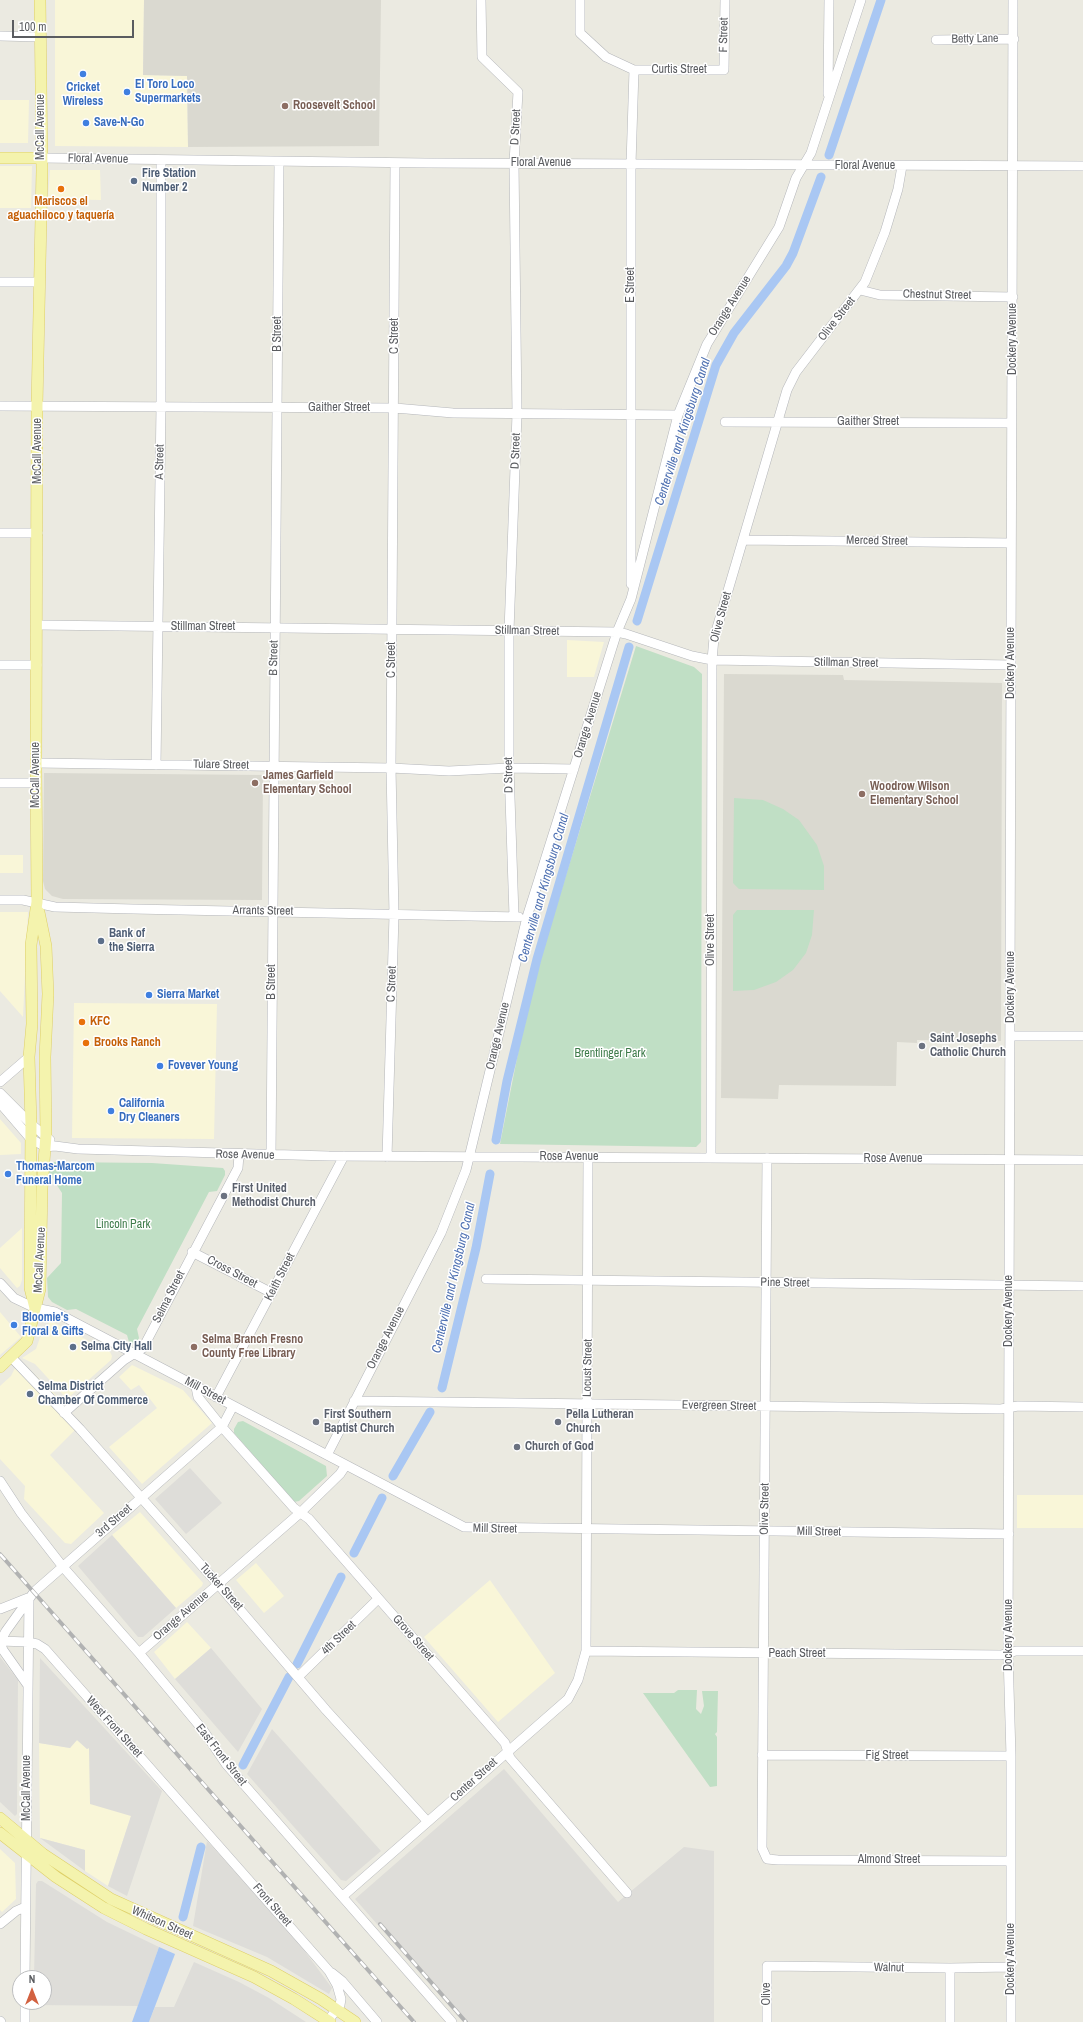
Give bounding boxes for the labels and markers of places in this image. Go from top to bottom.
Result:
marker: Cricket Wireless [78,69,88,79]
place label: El Toro Loco Supermarkets [135,78,201,106]
place label: Cricket Wireless [63,81,103,109]
marker: El Toro Loco Supermarkets [122,87,132,97]
place label: Roosevelt School [293,99,376,113]
marker: Roosevelt School [280,101,290,111]
place label: Save-N-Go [94,116,144,130]
marker: Save-N-Go [81,118,91,128]
place label: Fire Station Number 2 [142,167,196,195]
marker: Fire Station Number 2 [129,176,139,186]
marker: Mariscos el aguachiloco y taquería [56,184,66,194]
place label: Mariscos el aguachiloco y taquería [8,195,114,223]
place label: James Garfield Elementary School [263,769,352,797]
marker: James Garfield Elementary School [250,778,260,788]
place label: Woodrow Wilson Elementary School [870,780,959,808]
marker: Woodrow Wilson Elementary School [857,789,867,799]
place label: Bank of the Sierra [109,927,154,955]
marker: Bank of the Sierra [96,936,106,946]
place label: Sierra Market [157,988,219,1002]
marker: Sierra Market [144,990,154,1000]
place label: KFC [90,1015,110,1029]
marker: KFC [77,1017,87,1027]
place label: Saint Josephs Catholic Church [930,1032,1006,1060]
place label: Brooks Ranch [94,1036,161,1050]
marker: Brooks Ranch [81,1038,91,1048]
marker: Saint Josephs Catholic Church [917,1041,927,1051]
place label: Fovever Young [168,1059,238,1073]
marker: Fovever Young [155,1061,165,1071]
place label: California Dry Cleaners [119,1097,180,1125]
marker: California Dry Cleaners [106,1106,116,1116]
place label: Thomas-Marcom Funeral Home [16,1160,95,1188]
marker: Thomas-Marcom Funeral Home [3,1169,13,1179]
place label: First United Methodist Church [232,1182,316,1210]
marker: First United Methodist Church [219,1191,229,1201]
place label: Bloomie's Floral & Gifts [22,1311,84,1339]
marker: Bloomie's Floral & Gifts [9,1320,19,1330]
place label: Selma Branch Fresno County Free Library [202,1333,303,1361]
place label: Selma City Hall [81,1340,152,1354]
marker: Selma City Hall [68,1342,78,1352]
marker: Selma Branch Fresno County Free Library [189,1342,199,1352]
place label: Selma District Chamber Of Commerce [38,1380,148,1408]
marker: Selma District Chamber Of Commerce [25,1389,35,1399]
place label: First Southern Baptist Church [324,1408,395,1436]
place label: Pella Lutheran Church [566,1408,634,1436]
marker: First Southern Baptist Church [311,1417,321,1427]
marker: Pella Lutheran Church [553,1417,563,1427]
place label: Church of God [525,1440,594,1454]
marker: Church of God [512,1442,522,1452]

